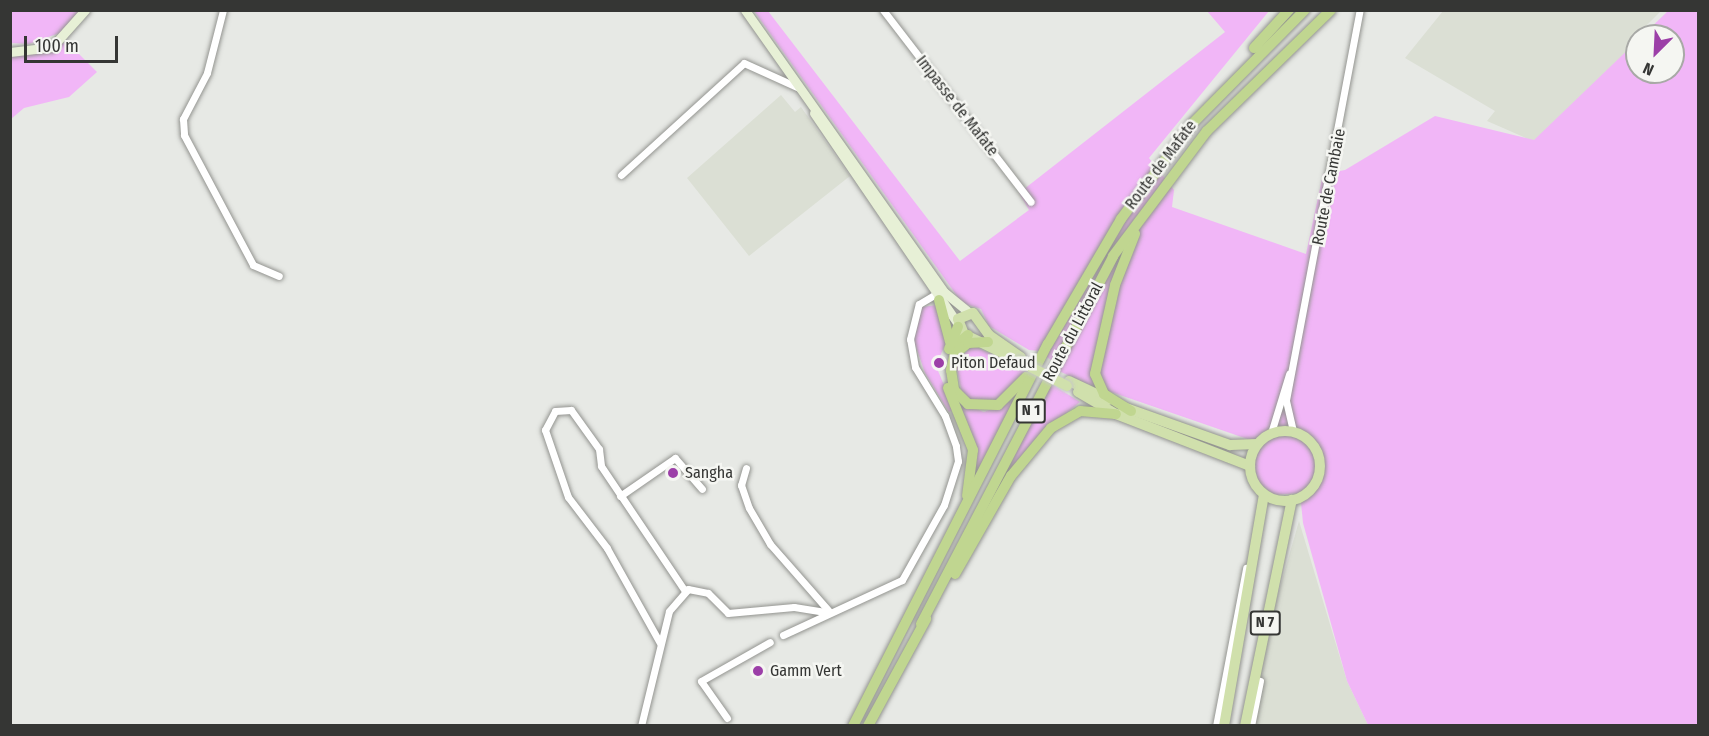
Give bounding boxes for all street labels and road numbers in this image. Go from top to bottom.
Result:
street label: Impasse de Mafate [912,52,1002,160]
street label: Route de Mafate [1121,117,1201,213]
street label: Route de Cambaie [1308,127,1350,247]
street label: Route du Littoral [1039,279,1107,385]
road number: N 1 [1014,399,1048,423]
road number: N 7 [1248,611,1282,635]

